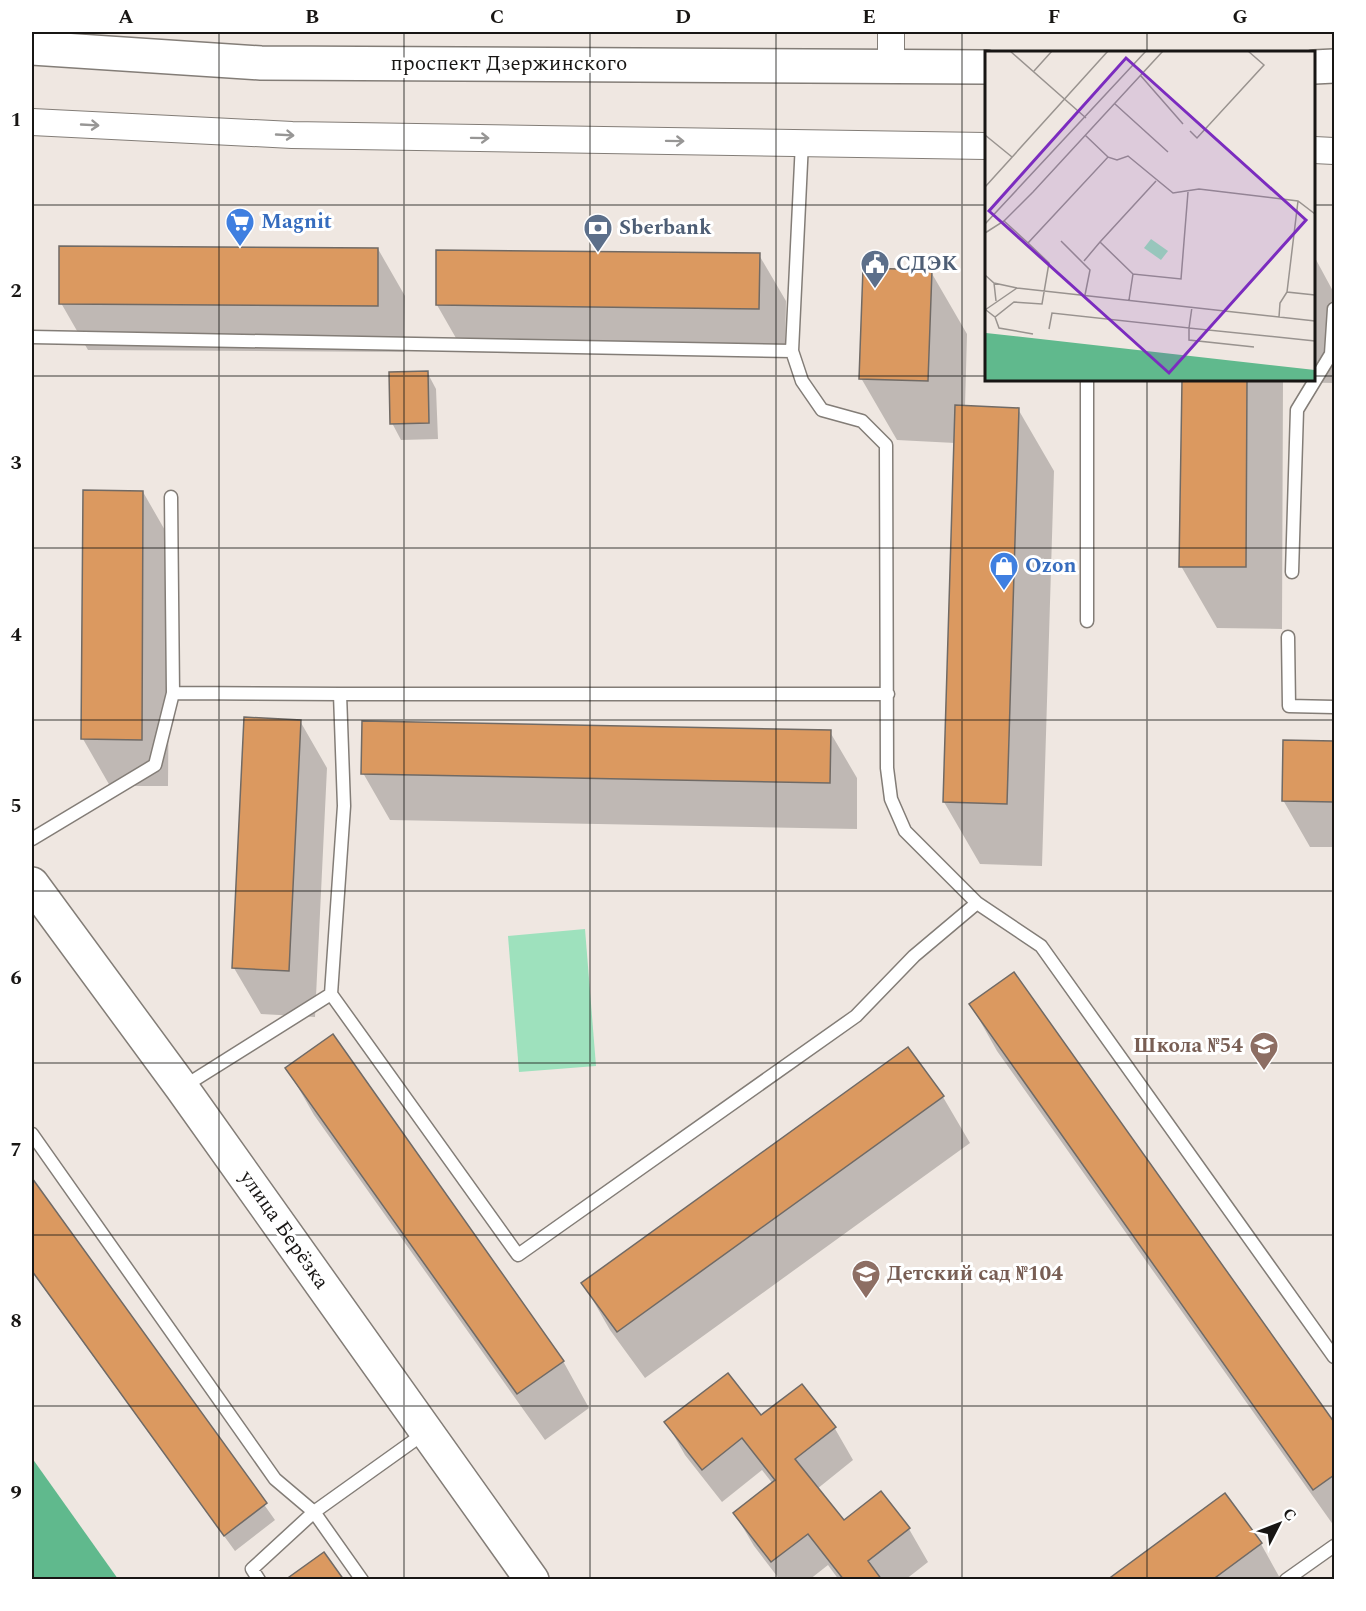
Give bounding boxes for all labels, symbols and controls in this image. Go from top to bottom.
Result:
text: A [118,2,134,32]
text: B [305,2,319,32]
text: C [490,2,504,32]
text: D [675,2,691,32]
text: E [862,2,876,32]
text: F [1048,2,1060,32]
text: G [1232,2,1248,32]
street label: проспект Дзержинского [391,48,627,80]
inset map [985,51,1315,381]
text: 1 [10,105,22,135]
one-way arrow [79,120,99,131]
one-way arrow [274,129,294,140]
one-way arrow [469,132,489,144]
one-way arrow [664,135,684,146]
supermarket icon: Magnit [224,206,256,248]
place label: Magnit [261,206,332,238]
bank icon: Sberbank [582,212,614,254]
place label: Sberbank [619,212,712,244]
public building icon: СДЭК [859,248,891,290]
place label: СДЭК [896,248,958,280]
text: 2 [10,276,22,306]
text: 3 [10,448,22,478]
shop icon: Ozon [988,550,1020,592]
place label: Ozon [1025,550,1077,582]
text: 4 [10,620,22,650]
text: 5 [10,791,22,821]
text: 6 [10,963,22,993]
place label: Школа №54 [1133,1030,1243,1062]
school or university icon: Школа №54 [1248,1030,1280,1072]
text: 7 [10,1135,22,1165]
street label: улица Берёзка [230,1163,337,1297]
school or university icon: Детский сад №104 [850,1258,882,1300]
place label: Детский сад №104 [887,1258,1063,1290]
text: 8 [10,1306,22,1336]
text: 9 [10,1478,22,1508]
north arrow [1249,1494,1309,1554]
text: С [1277,1502,1302,1527]

